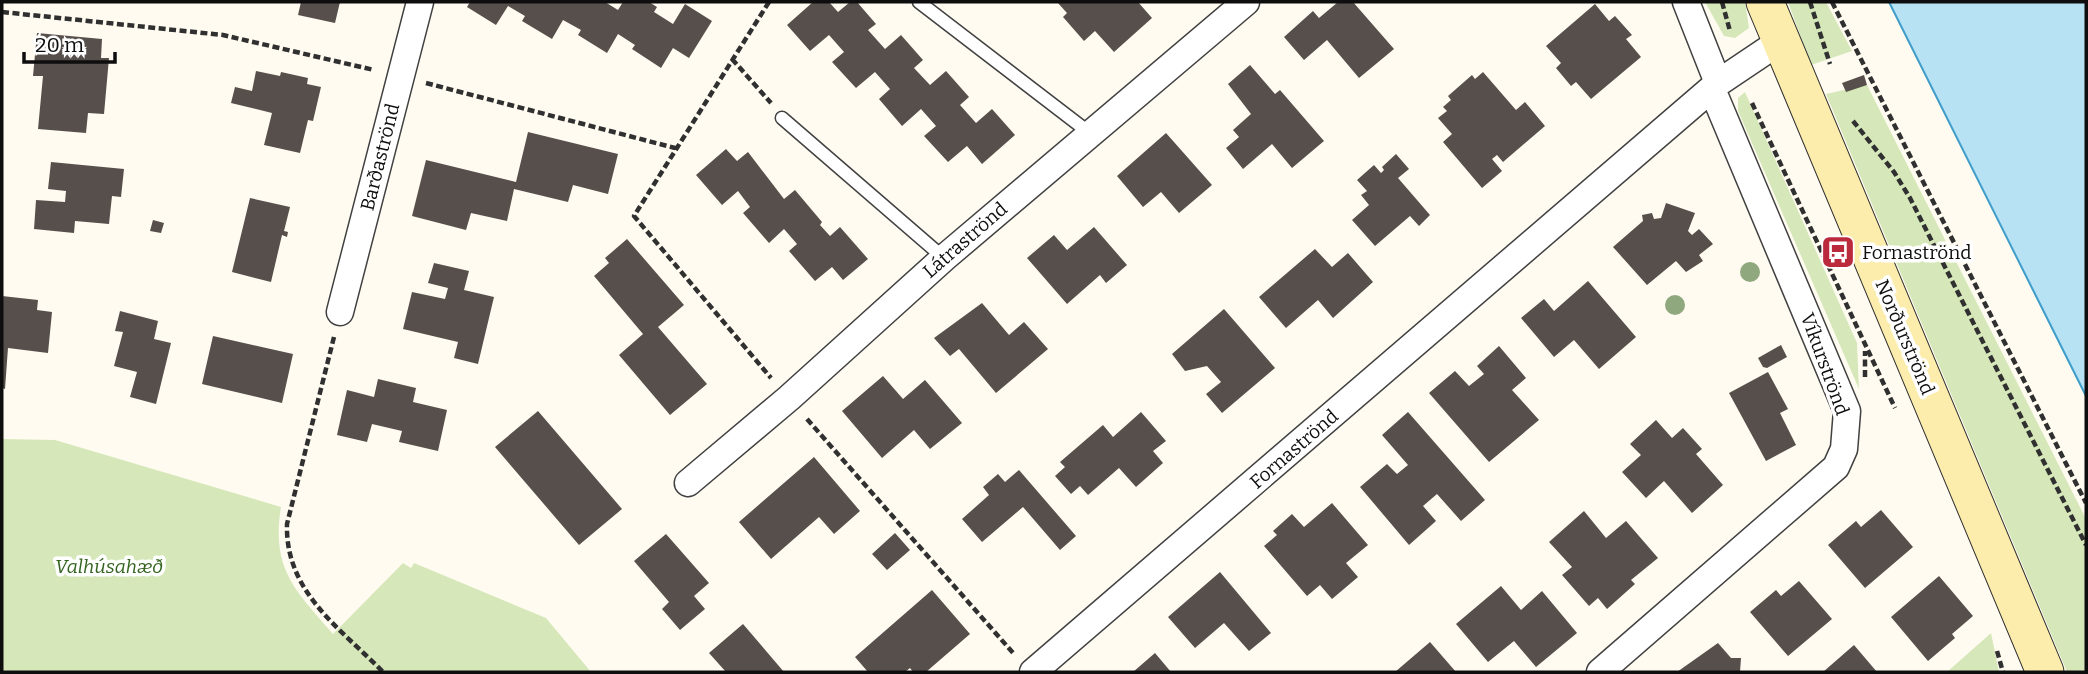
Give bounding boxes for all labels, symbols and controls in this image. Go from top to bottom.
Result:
scale bar [24,21,116,65]
text: 20 m [35,32,84,58]
street label: Barðaströnd [356,101,404,213]
street label: Látraströnd [918,197,1012,283]
bus stop icon: Fornaströnd [1819,233,1857,271]
place label: Fornaströnd [1862,241,1971,264]
street label: Norðurströnd [1870,276,1940,398]
street label: Víkurströnd [1796,310,1854,418]
street label: Fornaströnd [1245,404,1343,494]
park label: Valhúsahæð [55,555,163,578]

